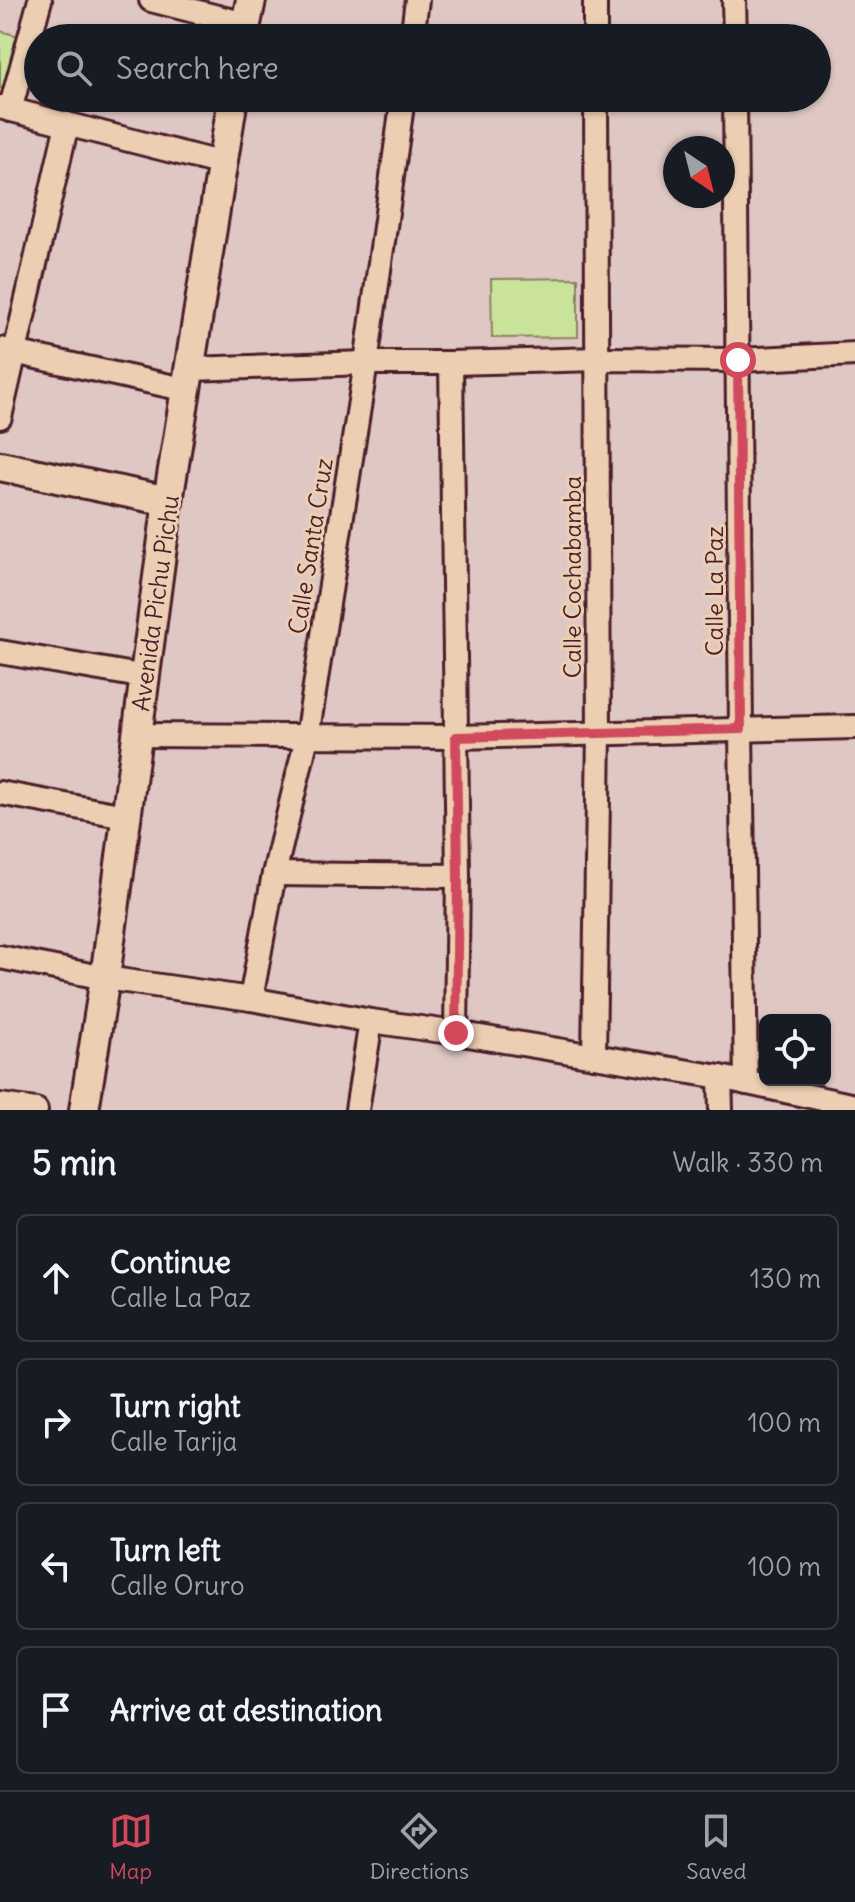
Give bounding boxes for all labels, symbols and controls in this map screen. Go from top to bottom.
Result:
search box [24,24,831,112]
icon: search [52,46,96,90]
text: Search here [116,49,279,87]
north arrow [663,136,735,208]
route start [720,342,756,378]
street label: Calle Santa Cruz [281,456,339,636]
street label: Calle Cochabamba [557,476,587,678]
street label: Avenida Pichu Pichu [125,493,185,713]
street label: Calle La Paz [699,526,729,656]
map controls [759,1014,831,1086]
button: locate [759,1014,831,1086]
route end [438,1015,474,1051]
text: 5 min [32,1141,117,1184]
text: Walk · 330 m [673,1146,823,1179]
text: Continue [110,1243,231,1281]
icon: ahead [34,1256,78,1300]
text: 130 m [750,1262,821,1295]
text: Calle La Paz [110,1281,251,1314]
text: Turn right [110,1387,241,1425]
icon: right [34,1400,78,1444]
text: 100 m [747,1406,821,1439]
text: Calle Tarija [110,1425,237,1458]
text: Turn left [110,1531,221,1569]
icon: left [34,1544,78,1588]
text: 100 m [747,1550,821,1583]
text: Calle Oruro [110,1569,245,1602]
icon: arrive [34,1688,78,1732]
text: Arrive at destination [110,1691,382,1729]
tab: Map [109,1809,153,1885]
tab: Directions [370,1809,469,1885]
tab: Saved [686,1809,746,1885]

